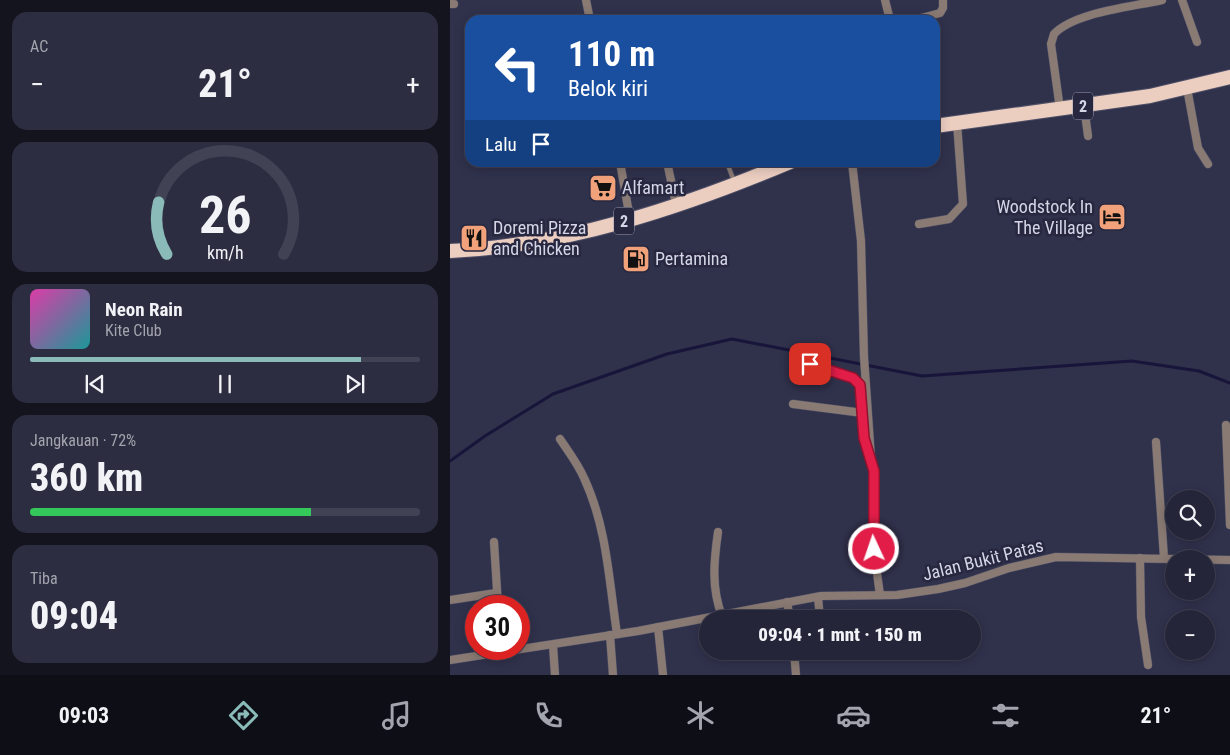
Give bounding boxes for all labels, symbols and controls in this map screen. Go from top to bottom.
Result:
text: 110 m [568,34,655,75]
icon: left [485,35,550,100]
text: AC [30,37,48,56]
text: 21° [198,62,252,106]
text: − [30,68,44,101]
text: + [406,68,420,101]
text: Belok kiri [568,76,648,101]
road number: 2 [1073,92,1093,120]
icon: arrive [527,130,555,158]
text: Lalu [485,133,517,156]
supermarket icon: Alfamart [588,173,618,203]
place label: Alfamart [622,177,684,198]
text: 26 [199,185,251,246]
place label: Woodstock In The Village [996,196,1093,238]
hotel icon: Woodstock In The Village [1097,202,1127,232]
road number: 2 [614,208,634,235]
place label: Doremi Pizza and Chicken [493,217,586,259]
restaurant icon: Doremi Pizza and Chicken [459,223,489,253]
text: km/h [207,242,243,263]
fuel station icon: Pertamina [621,244,651,274]
place label: Pertamina [655,248,728,269]
text: Neon Rain [105,298,183,321]
text: Kite Club [105,321,162,340]
pin [789,343,831,385]
icon: arrive [796,350,824,378]
icon: previous [81,370,109,398]
icon: pause [211,370,239,398]
icon: next [341,370,369,398]
text: Jangkauan · 72% [30,431,136,450]
text: 360 km [30,456,143,500]
map controls [1165,490,1215,660]
button: search [1165,490,1215,540]
position arrow [847,522,899,574]
street label: Jalan Bukit Patas [920,534,1045,585]
button: + [1165,550,1215,600]
text: Tiba [30,569,58,588]
text: 09:04 [30,594,118,638]
speed limit sign: 30 [465,595,530,660]
button: − [1165,610,1215,660]
text: 09:04 · 1 mnt · 150 m [758,623,922,646]
icon: directions [226,698,261,733]
icon: music [379,698,414,733]
icon: phone [531,698,566,733]
icon: climate [683,698,718,733]
icon: car [836,698,871,733]
icon: filters [988,698,1023,733]
text: 09:03 [59,703,109,728]
text: 21° [1140,703,1171,728]

